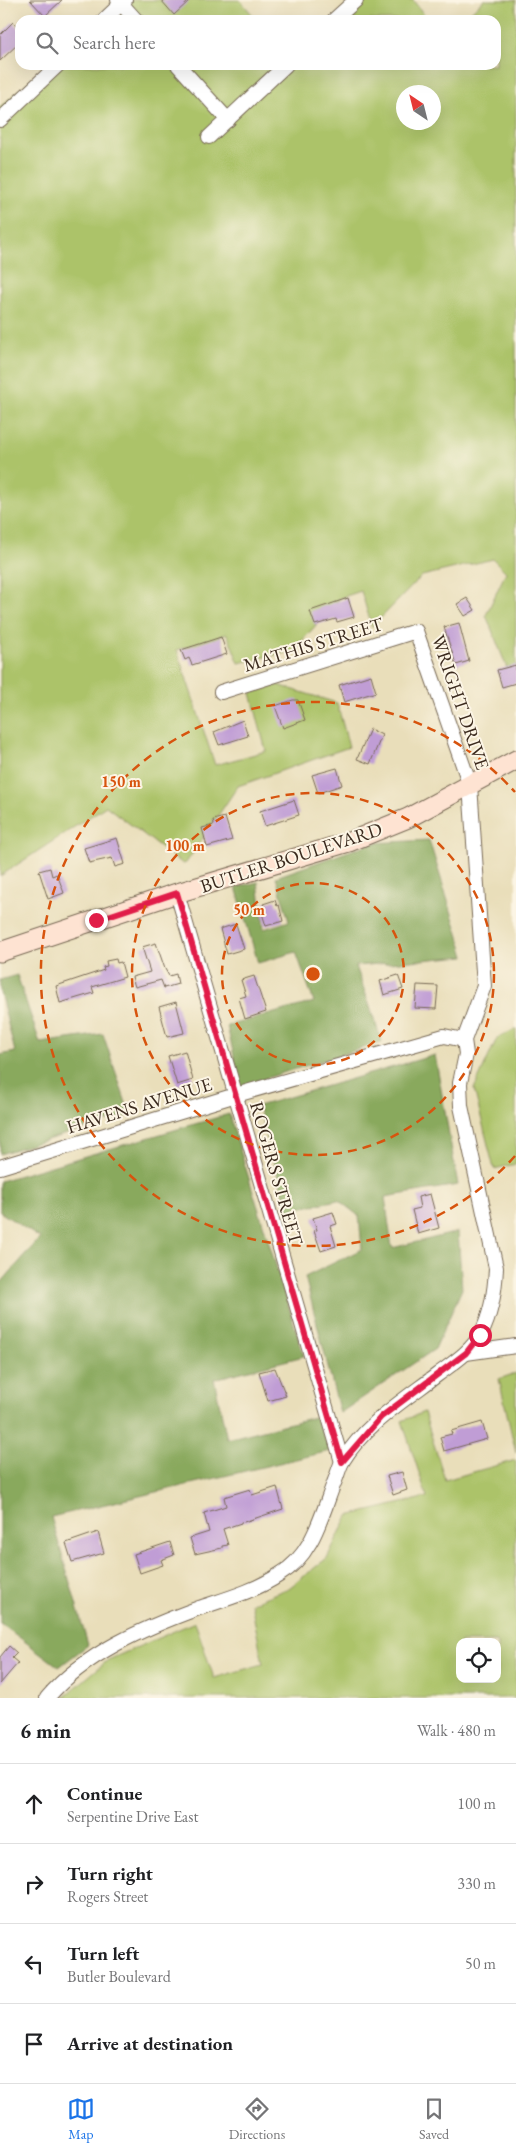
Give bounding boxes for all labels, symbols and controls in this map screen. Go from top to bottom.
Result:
search box [15,15,501,70]
icon: search [33,29,61,57]
text: Search here [73,30,155,55]
north arrow [396,85,441,130]
street label: MATHIS STREET [240,611,386,678]
street label: WRIGHT DRIVE [426,631,495,773]
text: 150 m [101,772,141,791]
street label: BUTLER BOULEVARD [197,816,385,899]
text: 100 m [165,836,205,855]
text: 50 m [233,900,265,919]
route end [85,909,108,932]
centre of rings [304,965,322,983]
street label: HAVENS AVENUE [63,1071,215,1139]
street label: ROGERS STREET [244,1099,309,1248]
route start [469,1324,492,1347]
map controls [456,1638,501,1683]
button: locate [456,1638,501,1683]
text: 6 min [20,1717,71,1744]
text: Walk · 480 m [417,1720,496,1741]
text: Continue [67,1781,142,1806]
icon: ahead [20,1790,48,1818]
text: 100 m [457,1793,496,1814]
text: Serpentine Drive East [67,1806,198,1827]
text: Turn right [67,1861,153,1886]
icon: right [20,1870,48,1898]
text: 330 m [457,1873,496,1894]
text: Rogers Street [67,1886,148,1907]
text: Turn left [67,1941,139,1966]
icon: left [20,1950,48,1978]
text: 50 m [465,1953,496,1974]
text: Butler Boulevard [67,1966,171,1987]
icon: arrive [20,2030,48,2058]
text: Arrive at destination [67,2031,233,2056]
tab: Map [67,2095,95,2143]
tab: Directions [229,2095,285,2143]
tab: Saved [419,2095,449,2143]

